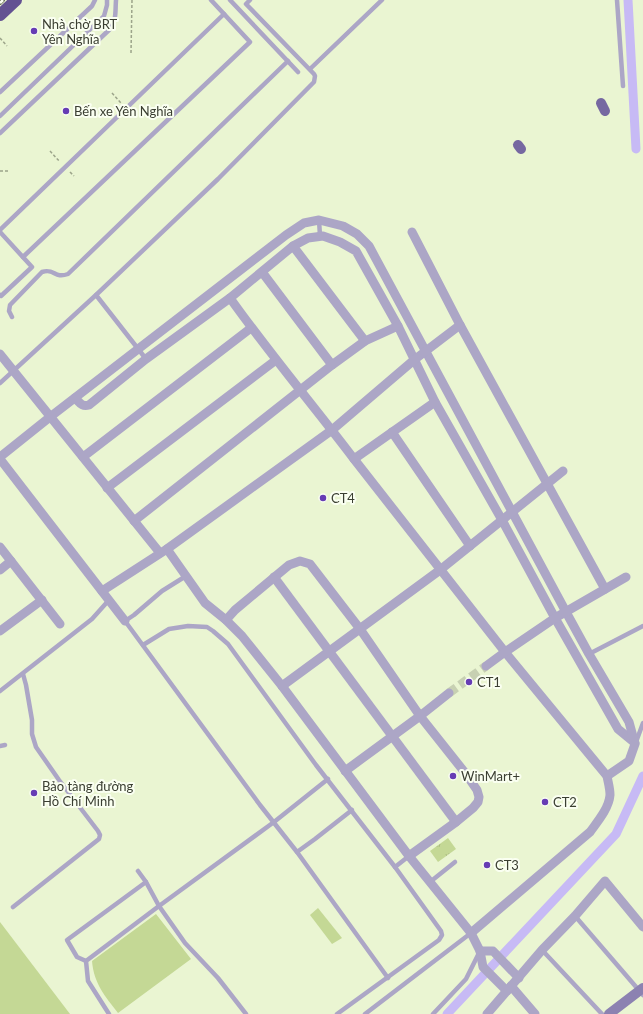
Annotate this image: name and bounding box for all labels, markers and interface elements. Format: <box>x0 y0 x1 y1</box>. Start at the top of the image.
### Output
place label: Nhà chờ BRT Yên Nghĩa <box>42 16 117 47</box>
marker: Nhà chờ BRT Yên Nghĩa <box>29 26 39 36</box>
place label: Bến xe Yên Nghĩa <box>74 103 173 119</box>
marker: Bến xe Yên Nghĩa <box>61 106 71 116</box>
place label: CT4 <box>331 490 355 506</box>
marker: CT4 <box>318 493 328 503</box>
place label: CT1 <box>477 674 501 690</box>
marker: CT1 <box>464 677 474 687</box>
place label: WinMart+ <box>461 768 520 784</box>
marker: WinMart+ <box>448 771 458 781</box>
place label: Bảo tàng đường Hồ Chí Minh <box>42 778 134 809</box>
marker: Bảo tàng đường Hồ Chí Minh <box>29 788 39 798</box>
place label: CT2 <box>553 794 577 810</box>
marker: CT2 <box>540 797 550 807</box>
place label: CT3 <box>495 857 519 873</box>
marker: CT3 <box>482 860 492 870</box>

